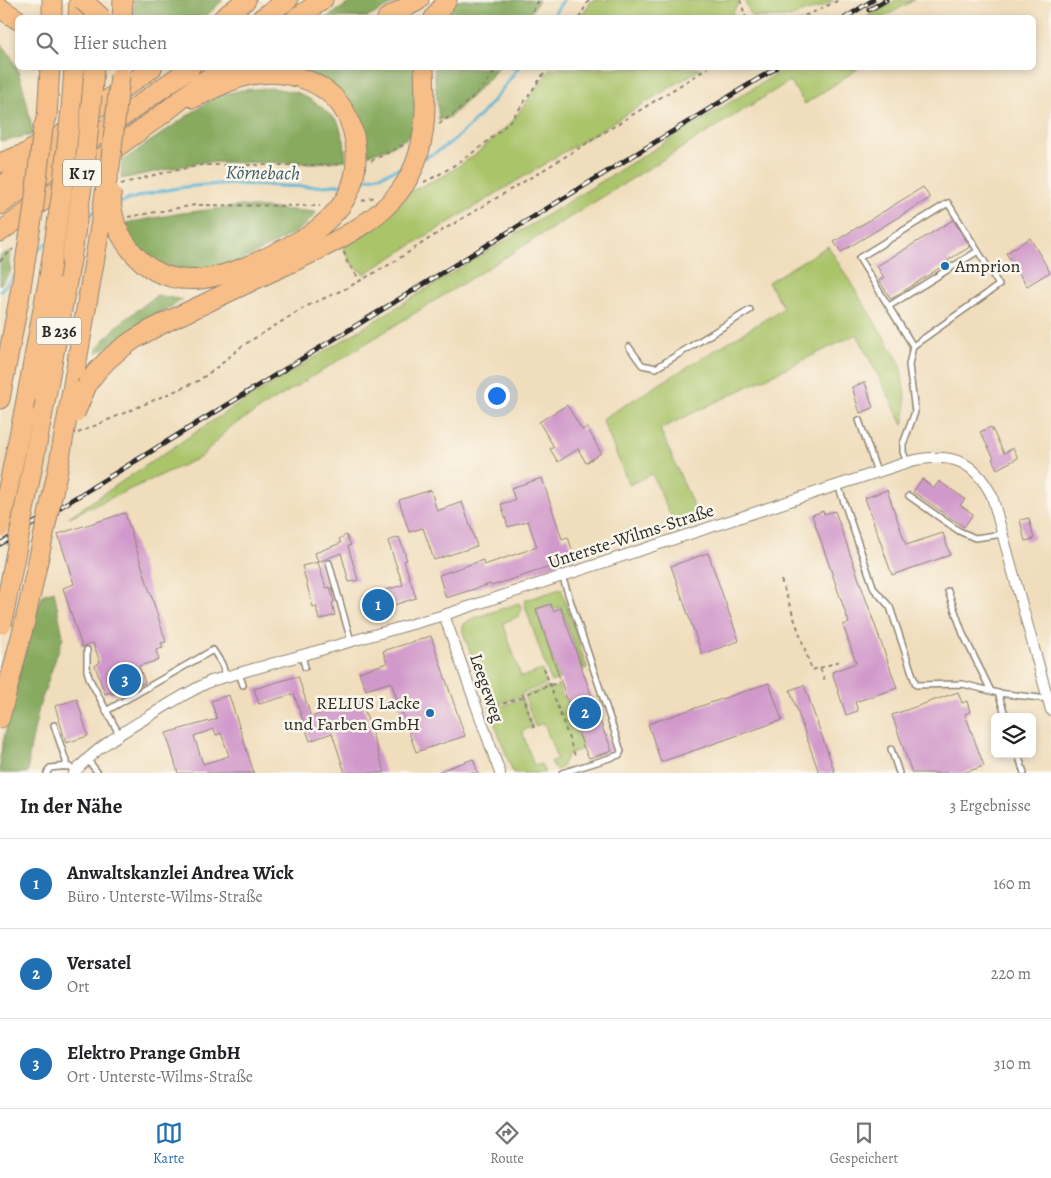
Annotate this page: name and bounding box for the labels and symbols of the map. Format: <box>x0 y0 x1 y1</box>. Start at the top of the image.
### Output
water label: Körnebach <box>225 159 301 187</box>
road number: K 17 <box>63 160 101 187</box>
place label: Amprion <box>954 254 1021 278</box>
marker: Amprion <box>939 260 951 272</box>
road number: B 236 <box>36 318 82 344</box>
your location <box>484 383 510 409</box>
street label: Unterste-Wilms-Straße <box>545 498 717 574</box>
pin: 1 <box>362 586 394 624</box>
street label: Leegeweg <box>464 650 510 726</box>
pin: 3 <box>109 661 141 699</box>
place label: RELIUS Lacke und Farben GmbH <box>284 691 420 736</box>
pin: 2 <box>569 694 601 732</box>
marker: RELIUS Lacke und Farben GmbH <box>424 707 436 719</box>

